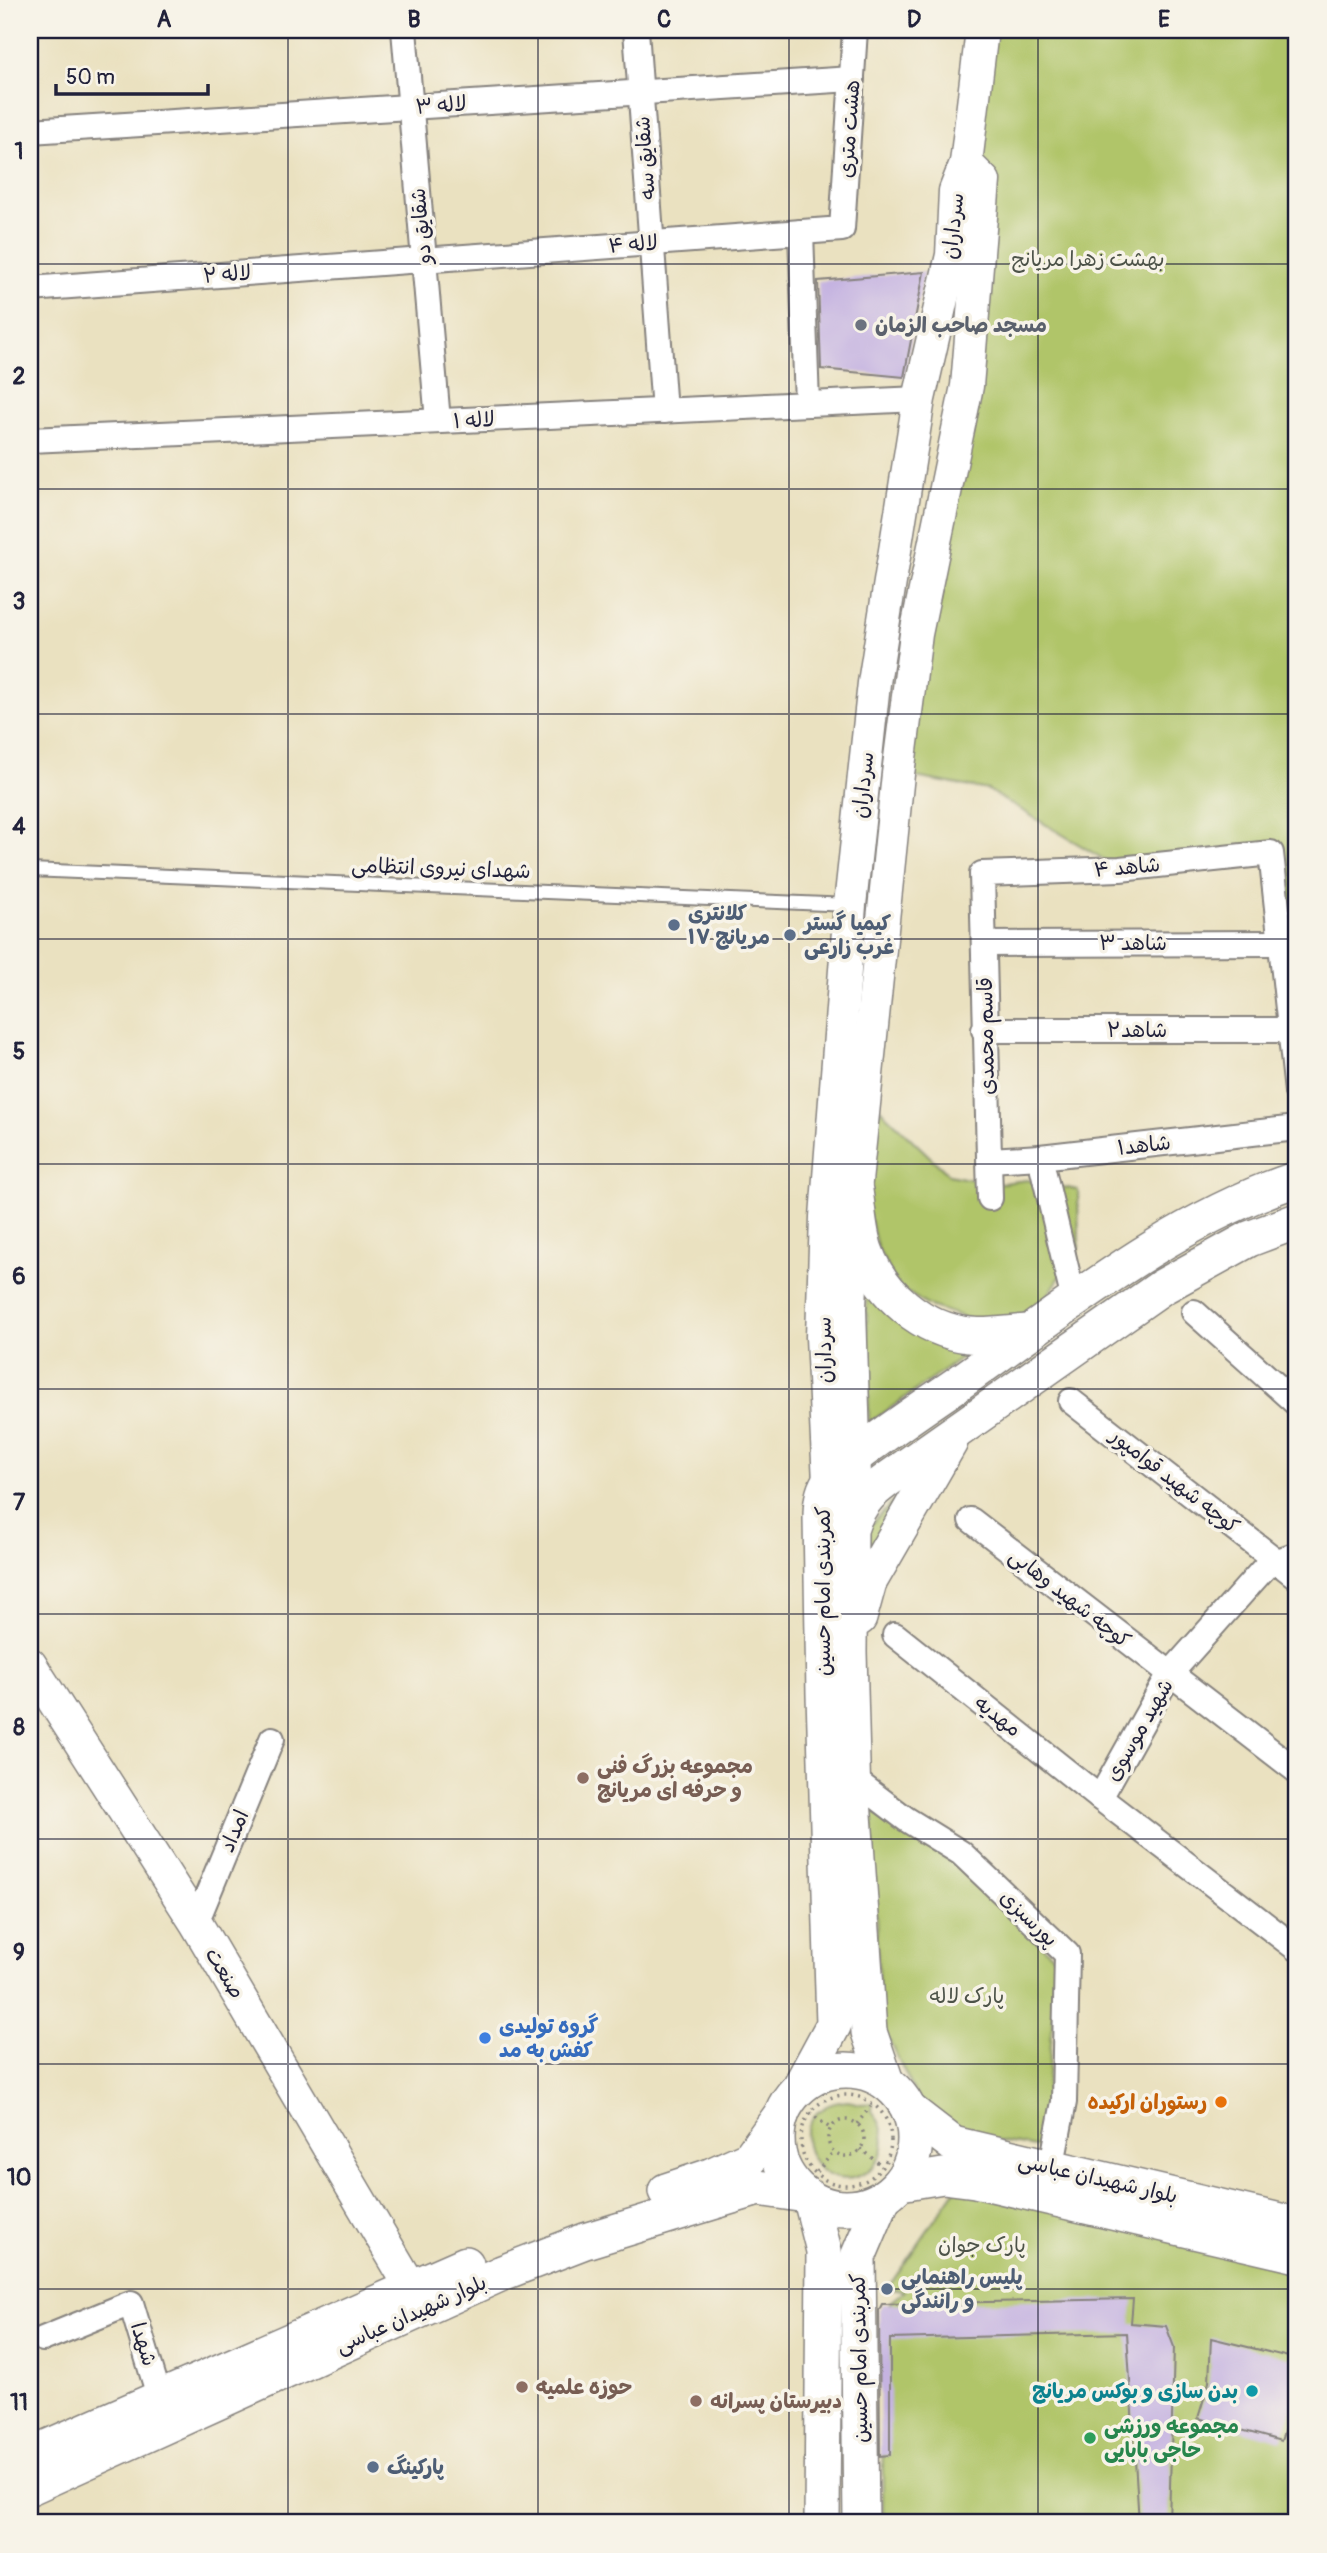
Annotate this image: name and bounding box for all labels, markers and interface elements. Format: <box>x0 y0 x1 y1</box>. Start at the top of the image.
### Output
text: A <box>157 5 172 34</box>
text: B <box>407 5 421 34</box>
text: C <box>657 5 671 34</box>
text: D <box>907 5 921 34</box>
text: E <box>1158 5 1170 34</box>
scale bar <box>56 52 208 96</box>
text: 50 m <box>66 64 115 91</box>
street label: هشت متری <box>833 79 866 179</box>
street label: لاله ۳ <box>415 90 468 121</box>
street label: شقایق سه <box>629 115 662 201</box>
text: 1 <box>15 137 24 166</box>
street label: شقایق دو <box>405 187 438 267</box>
street label: سرداران <box>937 191 970 261</box>
street label: لاله ۴ <box>607 229 659 260</box>
park label: بهشت زهرا مریانج <box>1011 246 1165 273</box>
street label: لاله ۲ <box>202 259 252 290</box>
place label: مسجد صاحب الزمان <box>875 312 1047 339</box>
marker: مسجد صاحب الزمان <box>853 317 869 333</box>
text: 2 <box>13 362 26 391</box>
street label: لاله ۱ <box>453 406 496 435</box>
text: 3 <box>13 587 25 616</box>
street label: سرداران <box>847 750 880 820</box>
text: 4 <box>12 812 26 841</box>
street label: شاهد ۴ <box>1093 851 1161 884</box>
street label: شهدای نیروی انتظامی <box>351 852 531 885</box>
place label: کلانتری ۱۷ مریانج <box>688 900 770 951</box>
place label: کیمیا گستر غرب زارعی <box>802 910 894 961</box>
marker: کلانتری ۱۷ مریانج <box>666 917 682 933</box>
marker: کیمیا گستر غرب زارعی <box>782 927 798 943</box>
street label: شاهد ۳ <box>1099 930 1167 957</box>
street label: قاسم محمدی <box>972 977 1003 1095</box>
street label: شاهد۲ <box>1107 1017 1167 1044</box>
text: 5 <box>13 1037 25 1066</box>
street label: شاهد۱ <box>1116 1129 1172 1162</box>
text: 6 <box>12 1262 26 1291</box>
street label: سرداران <box>810 1316 839 1384</box>
street label: کوچه شهید قوامپور <box>1103 1421 1245 1540</box>
text: 7 <box>13 1488 26 1517</box>
street label: کمربندی امام حسین <box>810 1506 839 1676</box>
street label: کوچه شهید وهابی <box>1004 1543 1136 1654</box>
street label: شهید موسوی <box>1099 1674 1180 1786</box>
street label: مهدیه <box>969 1690 1027 1743</box>
text: 8 <box>13 1713 25 1742</box>
place label: مجموعه بزرگ فنی و حرفه ای مریانج <box>597 1753 753 1804</box>
marker: مجموعه بزرگ فنی و حرفه ای مریانج <box>575 1770 591 1786</box>
street label: امداد <box>214 1806 255 1857</box>
street label: پورسبزی <box>994 1884 1064 1953</box>
text: 9 <box>13 1938 25 1967</box>
street label: صنعت <box>199 1943 250 2004</box>
park label: پارک لاله <box>930 1983 1004 2010</box>
place label: گروه تولیدی کفش به مد <box>499 2013 599 2064</box>
marker: گروه تولیدی کفش به مد <box>477 2030 493 2046</box>
place label: رستوران ارکیده <box>1087 2089 1207 2116</box>
marker: رستوران ارکیده <box>1213 2094 1229 2110</box>
street label: بلوار شهیدان عباسی <box>1016 2147 1180 2210</box>
text: 10 <box>7 2163 31 2192</box>
park label: پارک جوان <box>938 2232 1026 2259</box>
place label: پلیس راهنمایی و رانندگی <box>901 2264 1023 2315</box>
street label: بلوار شهیدان عباسی <box>331 2269 491 2360</box>
street label: کمربندی امام حسین <box>845 2273 876 2443</box>
marker: پلیس راهنمایی و رانندگی <box>879 2281 895 2297</box>
street label: شهدا <box>124 2319 163 2369</box>
place label: حوزه علمیه <box>536 2374 632 2401</box>
place label: بدن سازی و بوکس مریانج <box>1032 2378 1238 2405</box>
marker: حوزه علمیه <box>514 2379 530 2395</box>
marker: بدن سازی و بوکس مریانج <box>1244 2383 1260 2399</box>
text: 11 <box>10 2388 28 2417</box>
place label: دبیرستان پسرانه <box>710 2388 842 2415</box>
marker: دبیرستان پسرانه <box>688 2393 704 2409</box>
place label: مجموعه ورزشی حاجی بابایی <box>1104 2413 1239 2464</box>
marker: مجموعه ورزشی حاجی بابایی <box>1082 2430 1098 2446</box>
place label: پارکینگ <box>387 2454 444 2481</box>
marker: پارکینگ <box>365 2459 381 2475</box>

